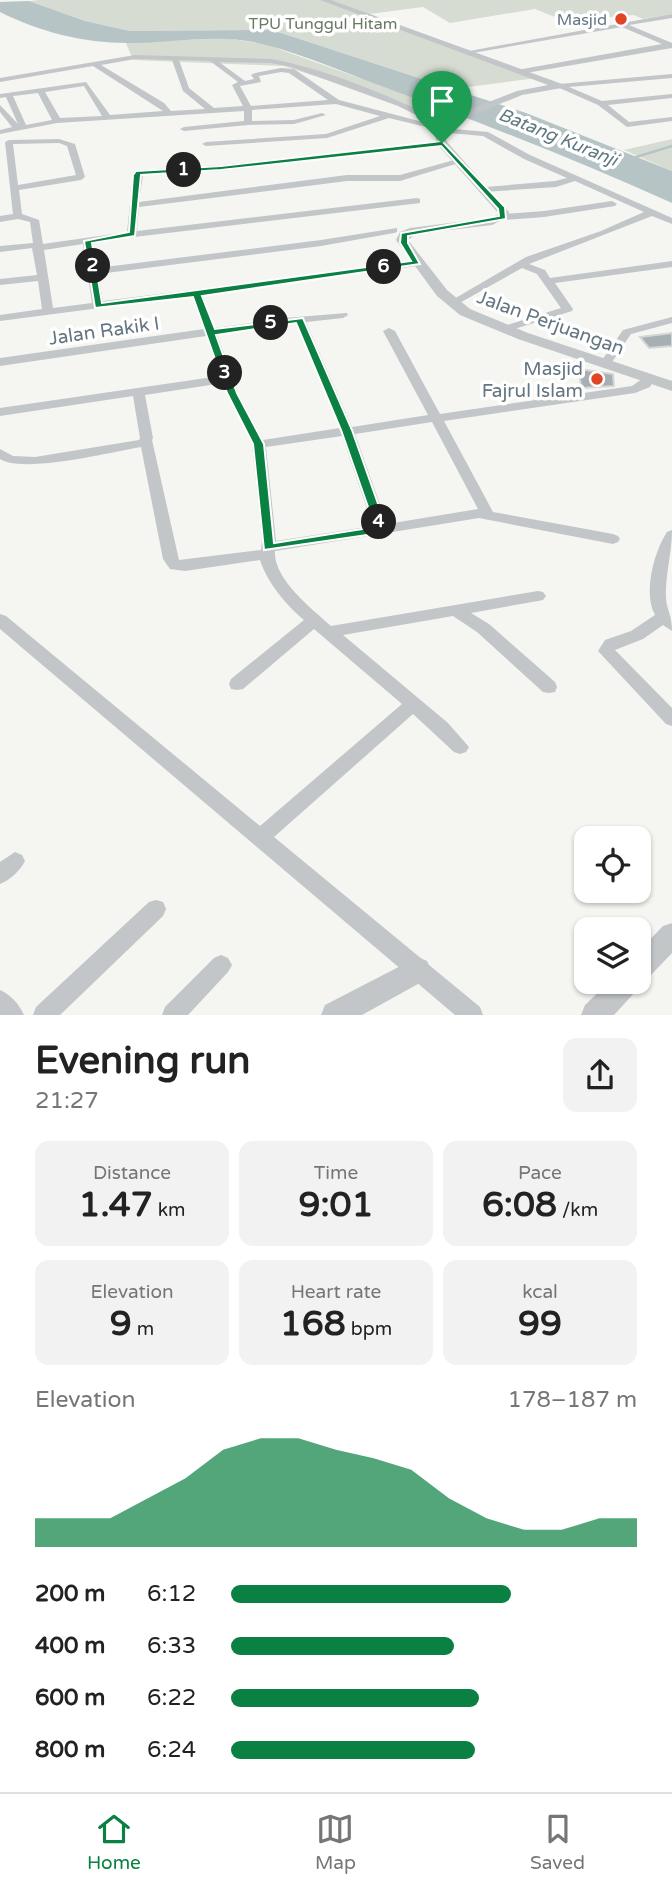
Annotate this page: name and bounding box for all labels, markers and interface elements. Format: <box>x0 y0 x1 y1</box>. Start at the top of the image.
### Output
place label: Masjid <box>557 10 607 30</box>
marker: Masjid <box>613 11 629 27</box>
park label: TPU Tunggul Hitam <box>249 14 397 34</box>
pin <box>412 71 472 143</box>
icon: arrive <box>423 82 461 120</box>
water label: Batang Kuranji <box>495 103 623 172</box>
pin: 1 <box>166 152 202 188</box>
text: 1 <box>178 158 189 180</box>
pin: 2 <box>76 248 110 284</box>
pin: 6 <box>366 250 402 284</box>
text: 2 <box>87 254 98 276</box>
text: 6 <box>378 255 389 277</box>
street label: Jalan Perjuangan <box>474 286 627 360</box>
pin: 5 <box>254 306 288 340</box>
text: 5 <box>265 311 276 333</box>
street label: Jalan Rakik I <box>47 312 161 350</box>
pin: 3 <box>208 356 243 390</box>
place label: Masjid Fajrul Islam <box>482 358 583 402</box>
text: 3 <box>219 361 230 383</box>
marker: Masjid Fajrul Islam <box>589 371 605 387</box>
pin: 4 <box>362 504 396 540</box>
text: 4 <box>373 510 384 532</box>
map controls <box>574 826 651 994</box>
button: locate <box>574 826 651 903</box>
button: layers <box>574 917 651 994</box>
text: Evening run <box>35 1038 250 1084</box>
button: share <box>563 1038 637 1112</box>
text: 21:27 <box>35 1087 99 1115</box>
text: Distance <box>93 1162 171 1184</box>
text: Time <box>314 1162 358 1184</box>
text: Pace <box>518 1162 562 1184</box>
text: 1.47 <box>78 1184 153 1226</box>
text: 9:01 <box>298 1184 374 1226</box>
text: 6:08 <box>482 1184 557 1226</box>
text: km <box>153 1199 186 1221</box>
text: /km <box>557 1199 598 1221</box>
text: Elevation <box>90 1281 174 1303</box>
text: Heart rate <box>291 1281 381 1303</box>
text: kcal <box>522 1281 558 1303</box>
text: 9 <box>110 1303 132 1345</box>
text: 168 <box>280 1303 346 1345</box>
text: 99 <box>518 1303 562 1345</box>
text: m <box>132 1318 154 1340</box>
text: bpm <box>346 1318 392 1340</box>
text: Elevation <box>35 1386 136 1414</box>
text: 178–187 m <box>508 1386 637 1414</box>
text: 200 m <box>35 1580 105 1608</box>
text: 6:12 <box>147 1580 196 1608</box>
text: 400 m <box>35 1632 105 1660</box>
text: 6:33 <box>147 1632 196 1660</box>
text: 600 m <box>35 1684 105 1712</box>
text: 6:22 <box>147 1684 196 1712</box>
text: 800 m <box>35 1736 105 1764</box>
text: 6:24 <box>147 1736 196 1764</box>
tab: Home <box>87 1810 141 1874</box>
tab: Map <box>315 1810 356 1874</box>
tab: Saved <box>530 1810 585 1874</box>

